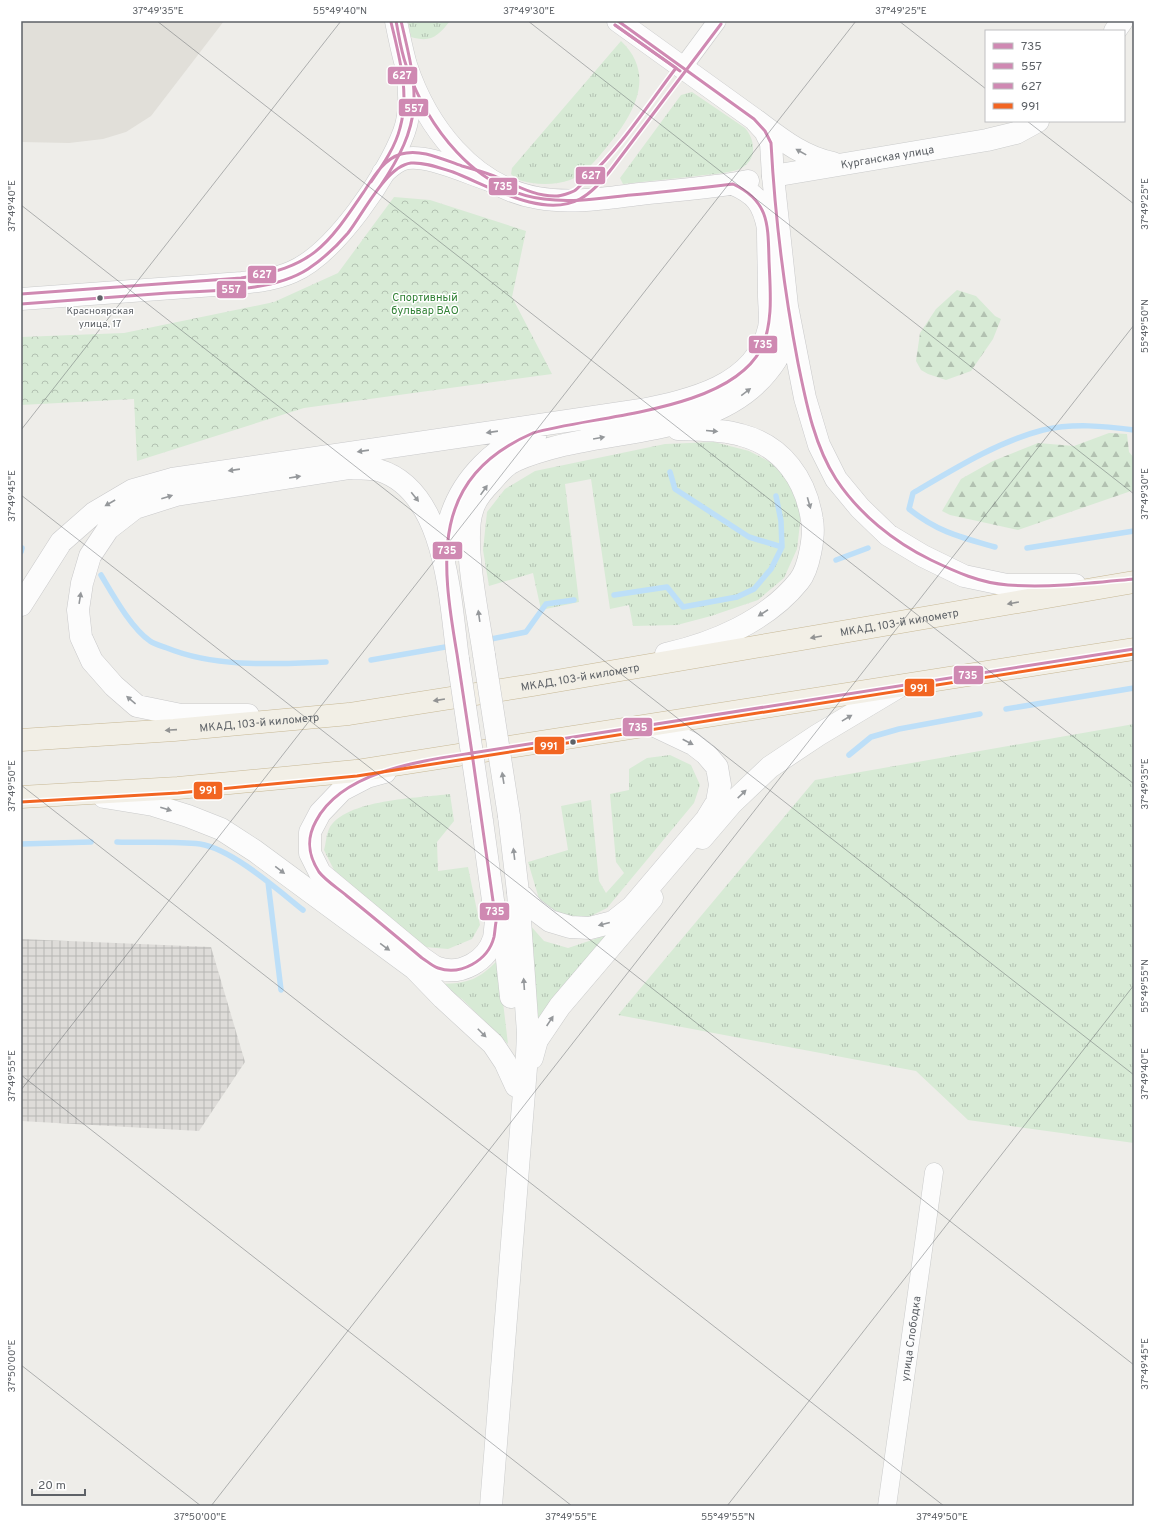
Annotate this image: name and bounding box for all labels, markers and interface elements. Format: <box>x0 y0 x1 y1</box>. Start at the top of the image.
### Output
text: 37°49'35"E <box>132 5 184 18</box>
text: 55°49'40"N <box>313 5 367 18</box>
text: 37°49'30"E <box>503 5 555 18</box>
text: 37°49'25"E <box>875 5 927 18</box>
legend <box>985 30 1125 122</box>
text: 735 <box>1021 39 1042 55</box>
text: 557 <box>1021 59 1042 75</box>
line badge: 627 <box>387 66 418 85</box>
text: 627 <box>392 69 412 83</box>
text: 627 <box>1021 79 1042 95</box>
line badge: 557 <box>398 98 429 117</box>
text: 991 <box>1021 99 1040 115</box>
text: 557 <box>404 102 424 116</box>
street label: Курганская улица <box>840 143 935 172</box>
one-way arrow <box>795 149 807 155</box>
line badge: 627 <box>575 166 606 185</box>
text: 627 <box>581 169 601 183</box>
line badge: 735 <box>488 177 518 196</box>
text: 37°49'25"E <box>1139 178 1152 230</box>
text: 37°49'40"E <box>6 180 19 232</box>
text: 735 <box>493 180 513 194</box>
line badge: 627 <box>247 265 277 284</box>
text: 627 <box>252 268 272 282</box>
line badge: 557 <box>216 280 247 299</box>
text: 557 <box>221 283 241 297</box>
park label: Спортивный бульвар ВАО <box>391 291 459 318</box>
marker: Красноярская улица, 17 <box>95 293 105 303</box>
text: 55°49'50"N <box>1139 299 1152 353</box>
place label: Красноярская улица, 17 <box>66 305 134 331</box>
line badge: 735 <box>748 335 778 354</box>
text: 735 <box>753 338 773 352</box>
one-way arrow <box>741 388 751 396</box>
one-way arrow <box>706 427 718 434</box>
one-way arrow <box>486 429 498 435</box>
one-way arrow <box>592 435 605 441</box>
one-way arrow <box>357 448 369 454</box>
one-way arrow <box>228 467 241 473</box>
text: 37°49'30"E <box>1139 468 1152 520</box>
text: 37°49'45"E <box>6 470 19 522</box>
one-way arrow <box>289 473 301 479</box>
one-way arrow <box>480 485 488 496</box>
one-way arrow <box>411 491 420 502</box>
one-way arrow <box>161 494 173 500</box>
one-way arrow <box>806 496 812 509</box>
one-way arrow <box>104 500 116 507</box>
line badge: 735 <box>432 541 463 560</box>
text: 735 <box>437 544 457 558</box>
one-way arrow <box>77 592 83 604</box>
one-way arrow <box>1007 600 1019 606</box>
street label: МКАД, 103-й километр <box>839 606 960 640</box>
one-way arrow <box>757 609 768 617</box>
one-way arrow <box>476 610 482 622</box>
one-way arrow <box>810 634 822 640</box>
street label: МКАД, 103-й километр <box>520 661 641 695</box>
line badge: 735 <box>953 665 984 685</box>
text: 735 <box>958 669 978 683</box>
line badge: 991 <box>904 678 935 697</box>
text: 991 <box>910 682 928 696</box>
one-way arrow <box>126 696 136 705</box>
one-way arrow <box>433 697 445 703</box>
street label: МКАД, 103-й километр <box>199 711 320 736</box>
one-way arrow <box>841 714 853 721</box>
line badge: 735 <box>622 717 653 737</box>
text: 735 <box>628 721 648 735</box>
one-way arrow <box>165 726 177 733</box>
line badge: 991 <box>534 736 565 755</box>
unlabelled marker <box>568 737 578 747</box>
one-way arrow <box>682 739 694 745</box>
text: 991 <box>540 740 558 754</box>
text: 37°49'35"E <box>1139 758 1152 810</box>
text: 37°49'50"E <box>6 760 19 812</box>
one-way arrow <box>500 772 506 784</box>
line badge: 991 <box>193 781 223 800</box>
text: 991 <box>199 784 217 798</box>
one-way arrow <box>737 789 747 799</box>
one-way arrow <box>161 806 173 812</box>
one-way arrow <box>511 848 517 860</box>
one-way arrow <box>275 866 285 874</box>
line badge: 735 <box>479 902 510 921</box>
text: 735 <box>485 905 505 919</box>
one-way arrow <box>598 921 610 927</box>
one-way arrow <box>379 943 390 951</box>
text: 55°49'55"N <box>1139 959 1152 1013</box>
one-way arrow <box>521 978 528 990</box>
one-way arrow <box>546 1016 554 1026</box>
one-way arrow <box>477 1028 487 1038</box>
text: 37°49'40"E <box>1139 1048 1152 1100</box>
text: 37°49'55"E <box>6 1050 19 1102</box>
street label: улица Слободка <box>899 1295 925 1383</box>
text: 37°49'45"E <box>1139 1338 1152 1390</box>
text: 37°50'00"E <box>6 1340 19 1392</box>
scale bar <box>32 1471 85 1497</box>
text: 20 m <box>38 1478 66 1494</box>
text: 37°50'00"E <box>174 1511 226 1524</box>
text: 37°49'55"E <box>545 1511 597 1524</box>
text: 55°49'55"N <box>701 1511 755 1524</box>
text: 37°49'50"E <box>916 1511 968 1524</box>

